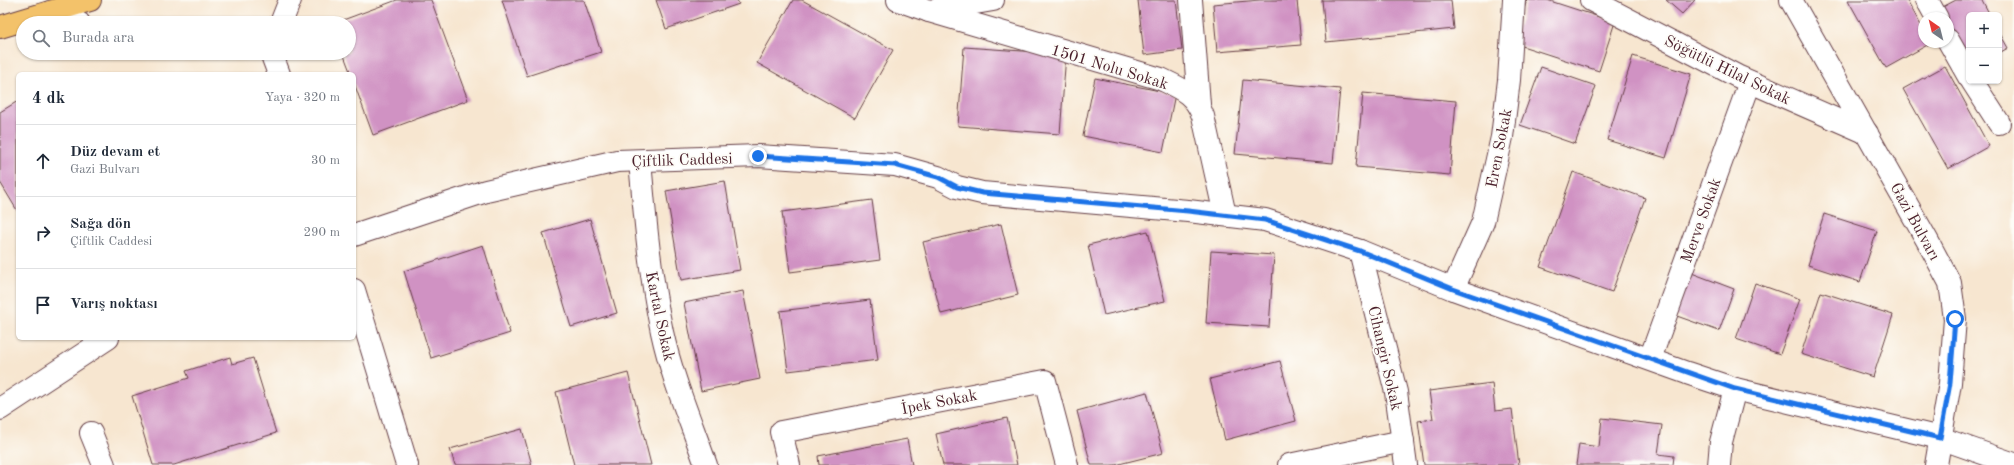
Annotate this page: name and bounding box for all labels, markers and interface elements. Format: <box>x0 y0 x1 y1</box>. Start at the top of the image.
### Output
north arrow <box>1918 12 1954 48</box>
map controls <box>1966 12 2002 84</box>
button: + <box>1966 12 2002 48</box>
search box <box>16 16 356 60</box>
icon: search <box>30 27 52 49</box>
text: Burada ara <box>62 31 134 46</box>
street label: Söğütlü Hilal Sokak <box>1661 33 1793 108</box>
street label: 1501 Nolu Sokak <box>1049 42 1170 93</box>
button: − <box>1966 48 2002 84</box>
text: 4 dk <box>32 90 65 107</box>
text: Yaya · 320 m <box>265 91 340 104</box>
street label: Eren Sokak <box>1484 107 1515 189</box>
text: Düz devam et <box>70 145 160 160</box>
route end <box>749 147 767 165</box>
icon: ahead <box>32 150 54 172</box>
street label: Çiftlik Caddesi <box>631 151 733 171</box>
text: 30 m <box>311 154 340 167</box>
text: Gazi Bulvarı <box>70 163 140 176</box>
street label: Merve Sokak <box>1679 176 1725 265</box>
street label: Gazi Bulvarı <box>1886 181 1942 263</box>
text: Sağa dön <box>70 217 131 232</box>
icon: right <box>32 222 54 244</box>
text: 290 m <box>303 226 340 239</box>
text: Çiftlik Caddesi <box>70 235 152 248</box>
street label: Kartal Sokak <box>642 270 676 363</box>
icon: arrive <box>32 294 54 316</box>
text: Varış noktası <box>70 297 158 312</box>
street label: Cihangir Sokak <box>1364 305 1404 412</box>
route start <box>1946 310 1964 328</box>
street label: İpek Sokak <box>899 384 979 418</box>

